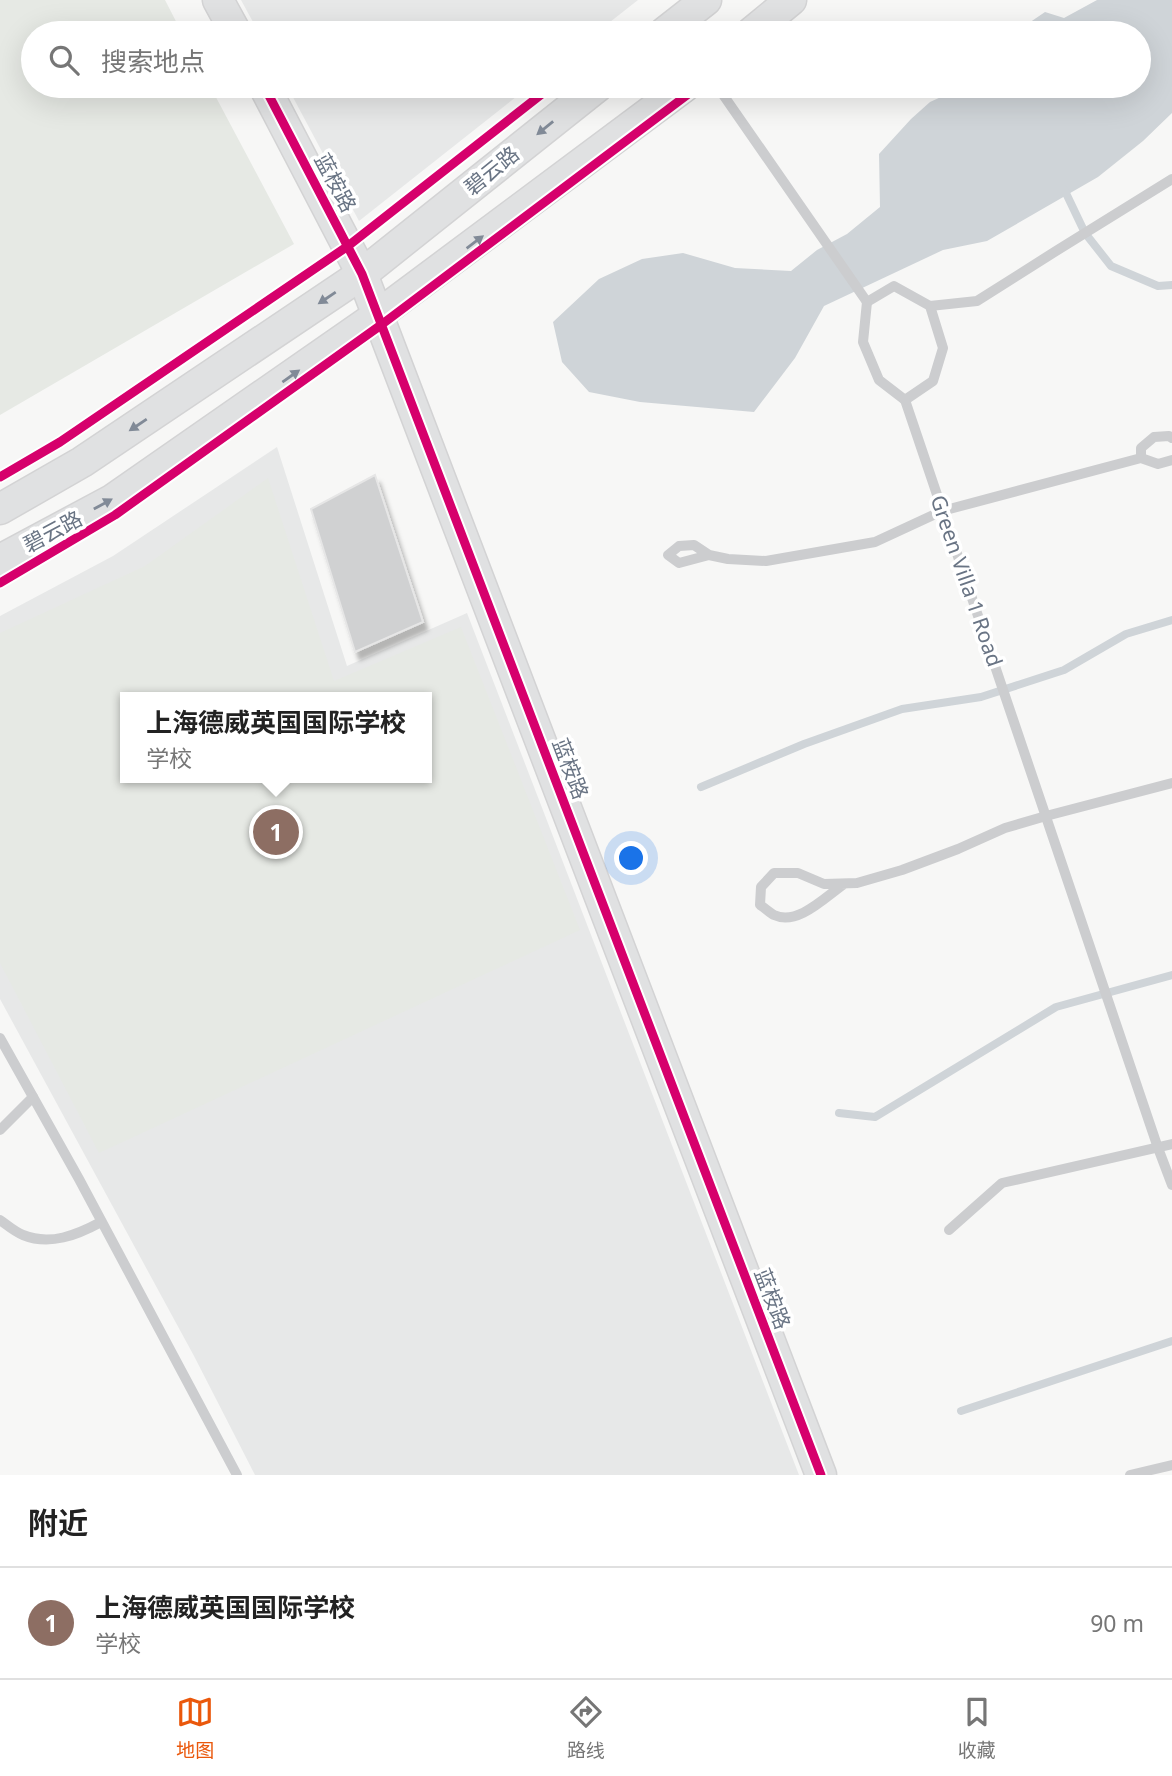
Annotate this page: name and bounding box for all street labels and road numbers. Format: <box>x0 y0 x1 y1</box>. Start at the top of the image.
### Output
street label: 碧云路 <box>458 140 525 201</box>
street label: 蓝桉路 <box>309 148 363 217</box>
street label: Green Villa 1 Road <box>924 491 1009 670</box>
street label: 碧云路 <box>18 504 87 558</box>
street label: 蓝桉路 <box>547 734 595 803</box>
street label: 蓝桉路 <box>749 1264 797 1333</box>

